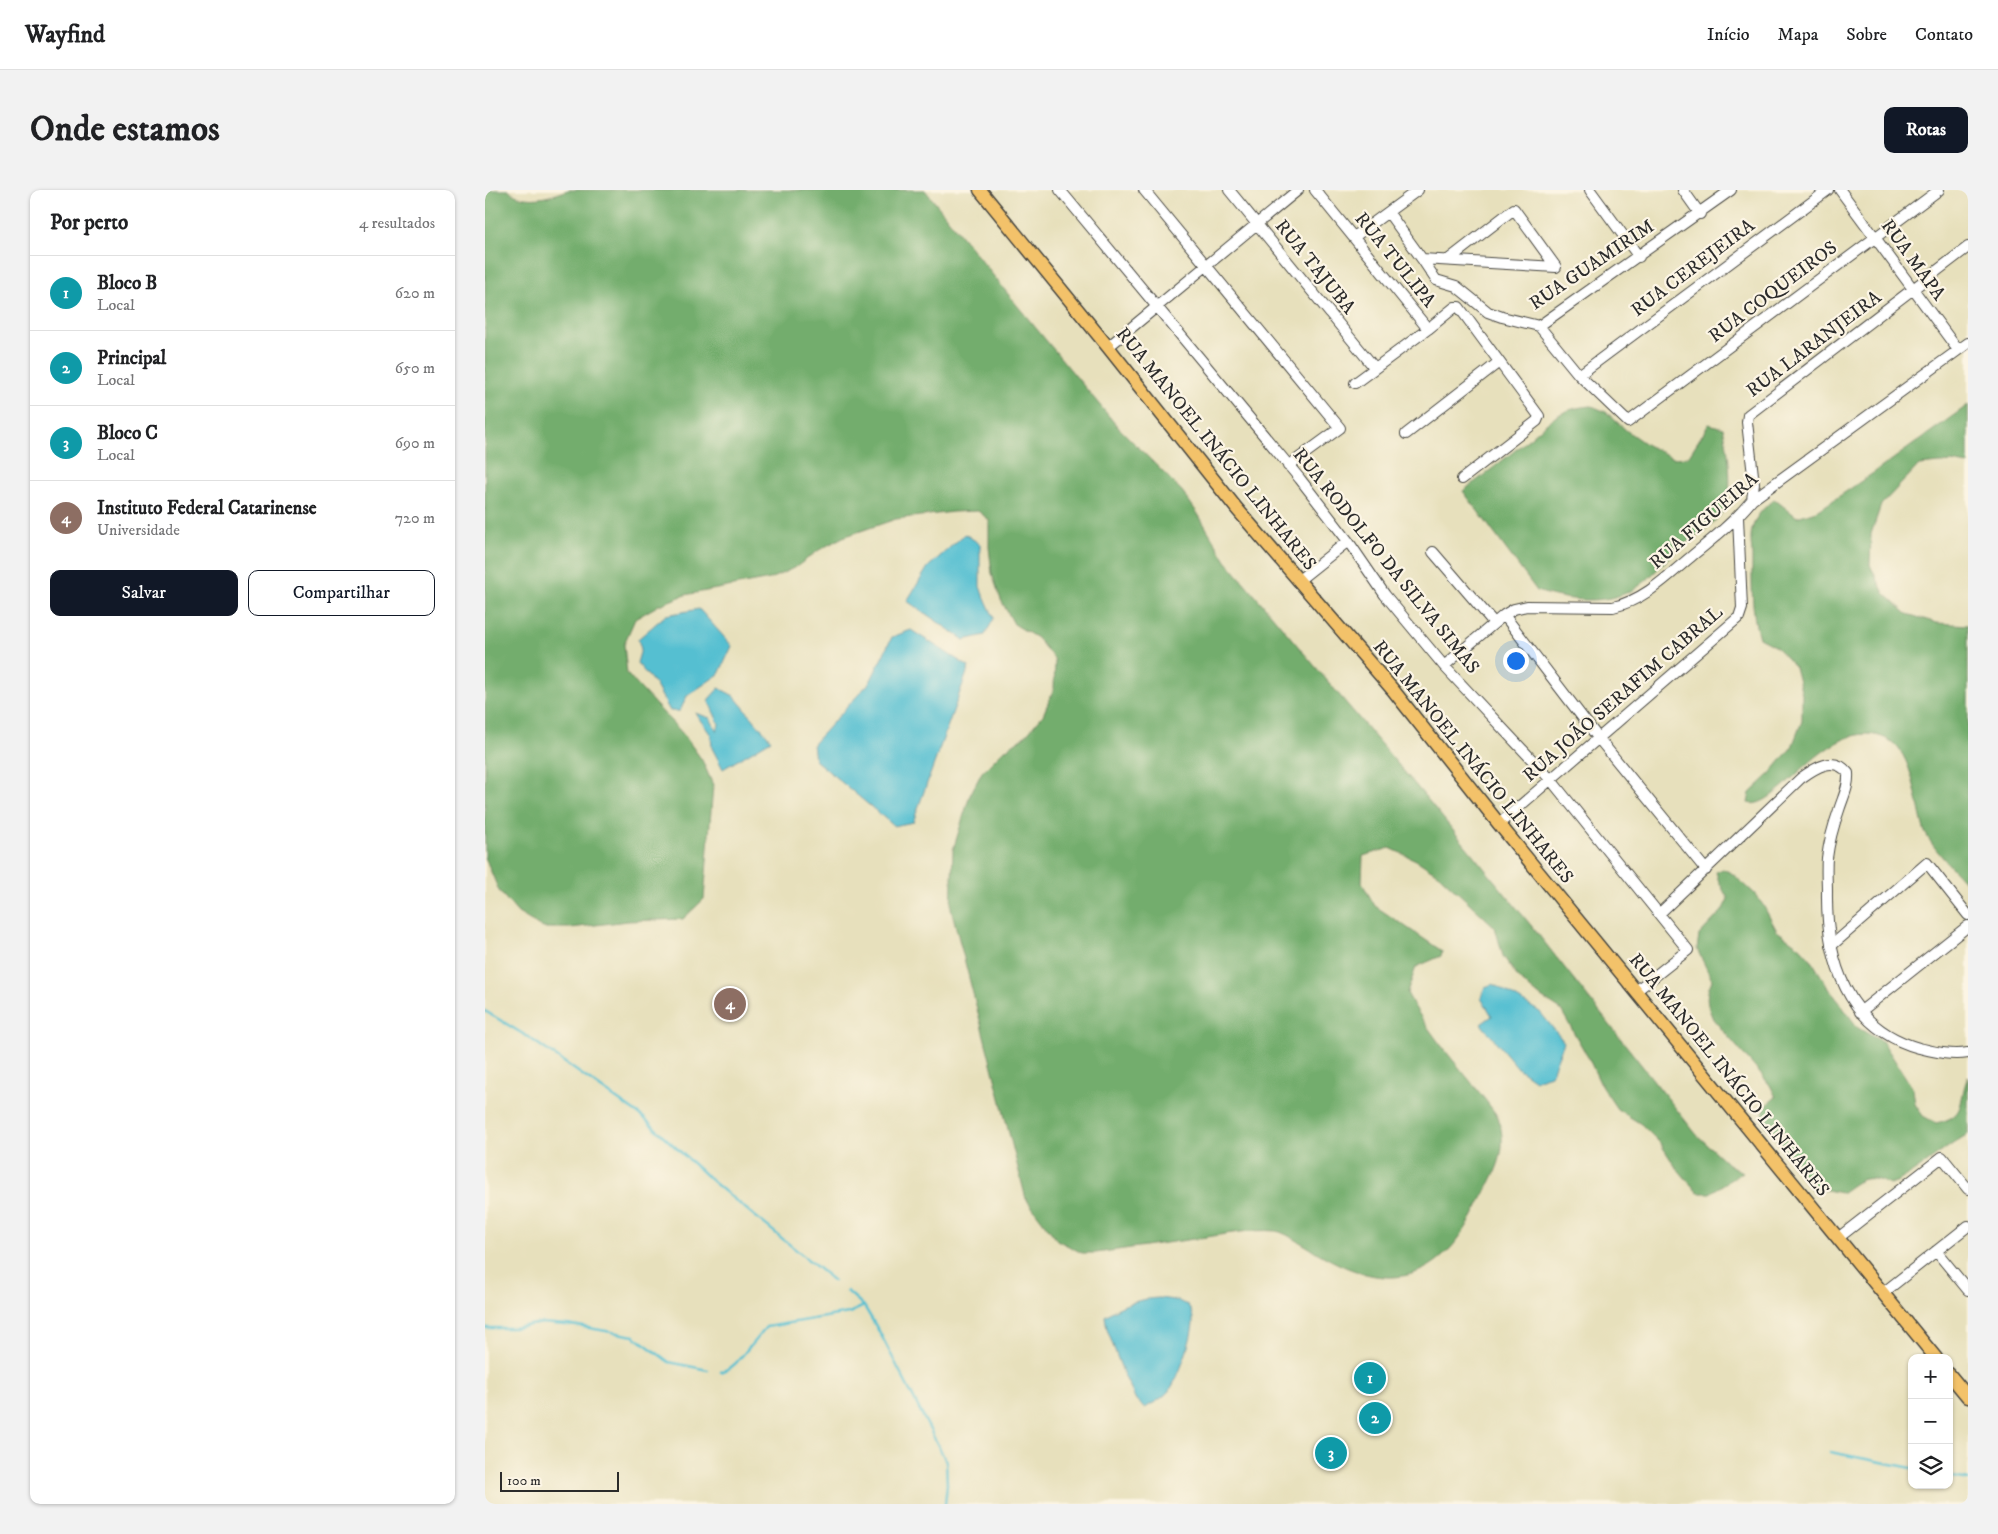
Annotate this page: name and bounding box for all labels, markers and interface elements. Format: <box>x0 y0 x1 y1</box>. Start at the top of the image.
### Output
text: Wayfind <box>25 20 105 50</box>
text: Início <box>1707 24 1750 46</box>
text: Mapa <box>1778 24 1818 46</box>
text: Sobre <box>1846 24 1887 46</box>
text: Contato <box>1915 24 1973 46</box>
button: Rotas <box>1884 107 1968 153</box>
text: Onde estamos <box>30 108 220 152</box>
street label: RUA TULIPA <box>1350 208 1441 313</box>
text: Por perto <box>50 210 128 236</box>
text: 4 resultados <box>359 213 435 233</box>
street label: RUA CEREJEIRA <box>1627 214 1760 322</box>
street label: RUA TAJUBA <box>1270 215 1361 320</box>
street label: RUA GUAMIRIM <box>1525 215 1659 315</box>
street label: RUA MAPA <box>1876 215 1951 306</box>
street label: RUA COQUEIROS <box>1704 236 1842 348</box>
text: Bloco B <box>97 272 157 295</box>
text: 1 <box>63 283 69 303</box>
text: 620 m <box>395 283 435 303</box>
street label: RUA LARANJEIRA <box>1742 285 1887 402</box>
text: Local <box>97 295 135 315</box>
street label: RUA MANOEL INÁCIO LINHARES <box>1111 322 1323 575</box>
text: Principal <box>97 347 166 370</box>
text: 2 <box>62 358 70 378</box>
text: 650 m <box>395 358 435 378</box>
text: Local <box>97 370 135 390</box>
text: Bloco C <box>97 422 158 445</box>
text: 3 <box>63 433 69 453</box>
text: 690 m <box>395 433 435 453</box>
street label: RUA RODOLFO DA SILVA SIMAS <box>1288 443 1484 679</box>
text: Local <box>97 445 135 465</box>
street label: RUA FIGUEIRA <box>1645 467 1764 574</box>
text: Instituto Federal Catarinense <box>97 497 317 520</box>
text: 4 <box>61 508 71 528</box>
text: 720 m <box>395 508 435 528</box>
text: Universidade <box>97 520 180 540</box>
button: Salvar <box>50 570 238 616</box>
button: Compartilhar <box>248 570 435 616</box>
street label: RUA JOÃO SERAFIM CABRAL <box>1517 599 1728 787</box>
street label: RUA MANOEL INÁCIO LINHARES <box>1368 635 1580 888</box>
your location <box>1503 648 1529 674</box>
street label: RUA MANOEL INÁCIO LINHARES <box>1624 948 1836 1201</box>
pin: 4 <box>714 985 746 1023</box>
map controls <box>1908 1354 1953 1489</box>
button: + <box>1908 1354 1953 1399</box>
pin: 1 <box>1354 1359 1386 1397</box>
pin: 2 <box>1359 1399 1391 1437</box>
button: − <box>1908 1399 1953 1444</box>
pin: 3 <box>1315 1434 1347 1472</box>
button: layers <box>1908 1444 1953 1489</box>
scale bar <box>500 1469 619 1492</box>
text: 100 m <box>507 1472 541 1490</box>

